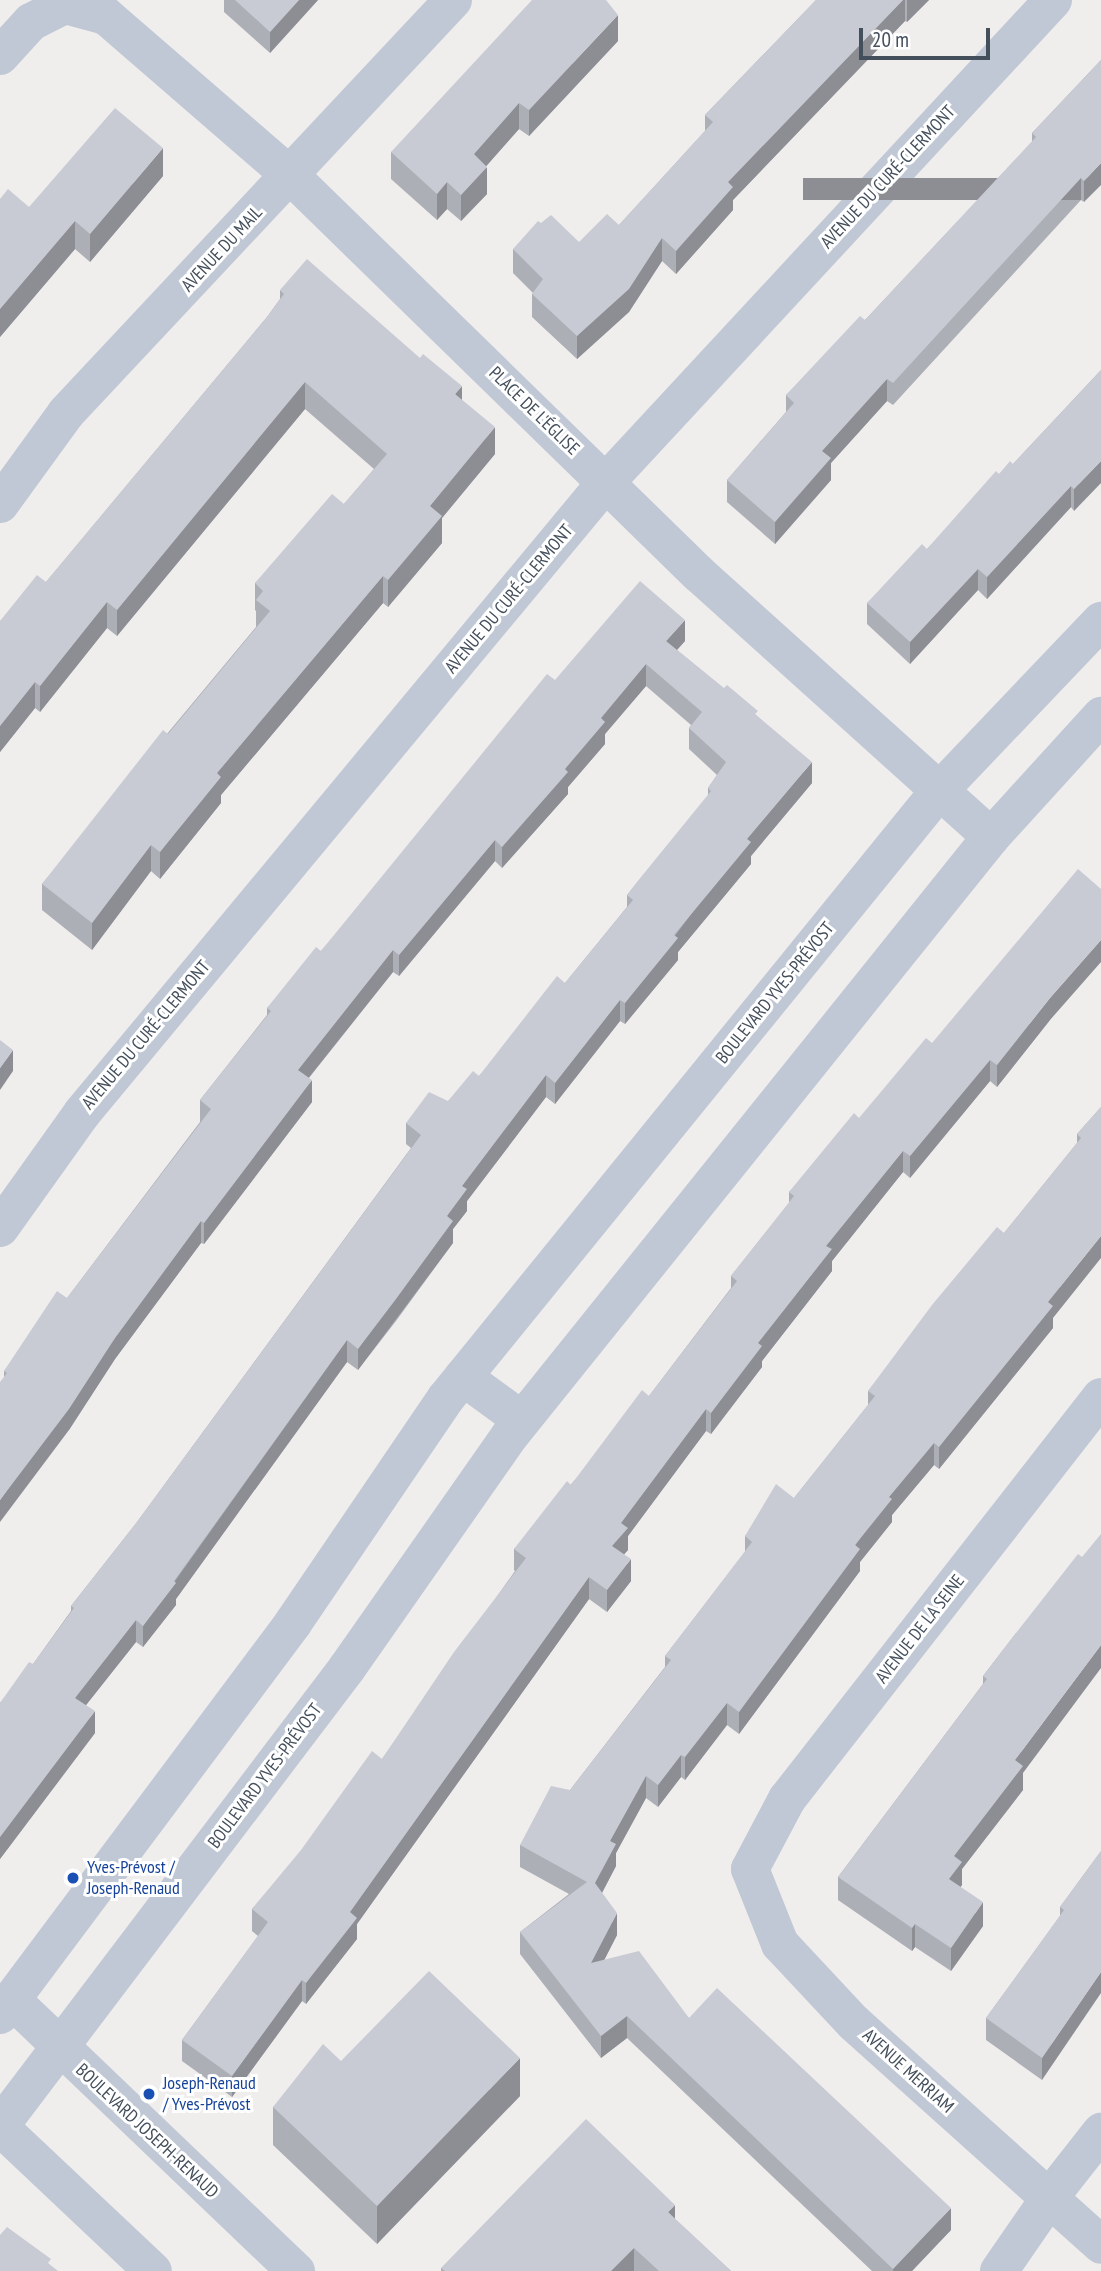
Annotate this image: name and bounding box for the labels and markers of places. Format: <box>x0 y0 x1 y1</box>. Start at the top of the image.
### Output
place label: Yves-Prévost / Joseph-Renaud <box>87 1857 180 1899</box>
marker: Yves-Prévost / Joseph-Renaud <box>65 1870 81 1886</box>
place label: Joseph-Renaud / Yves-Prévost <box>163 2073 256 2116</box>
marker: Joseph-Renaud / Yves-Prévost <box>141 2086 157 2102</box>

